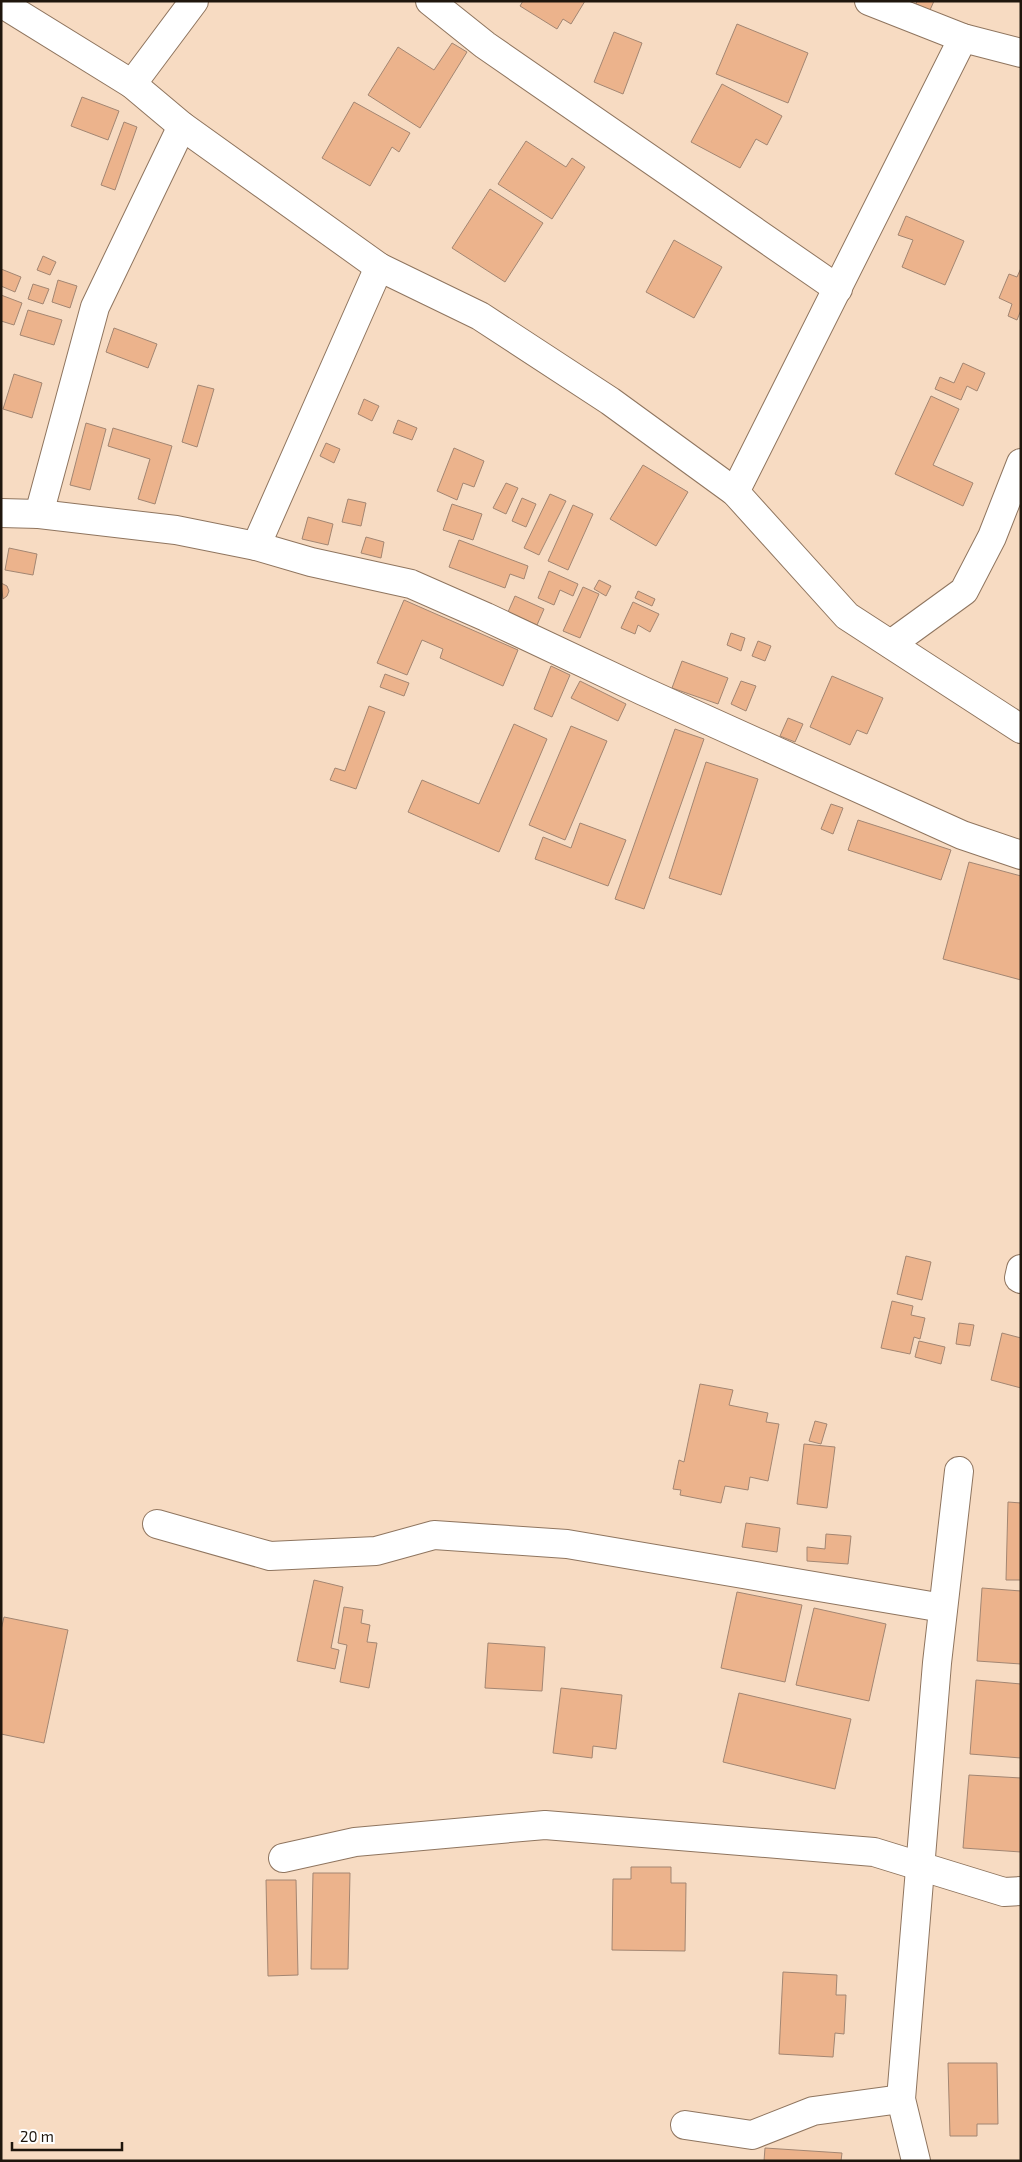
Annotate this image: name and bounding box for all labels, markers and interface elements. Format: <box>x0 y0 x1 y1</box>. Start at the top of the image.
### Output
scale bar <box>12 2120 122 2152</box>
text: 20 m <box>20 2127 54 2145</box>

